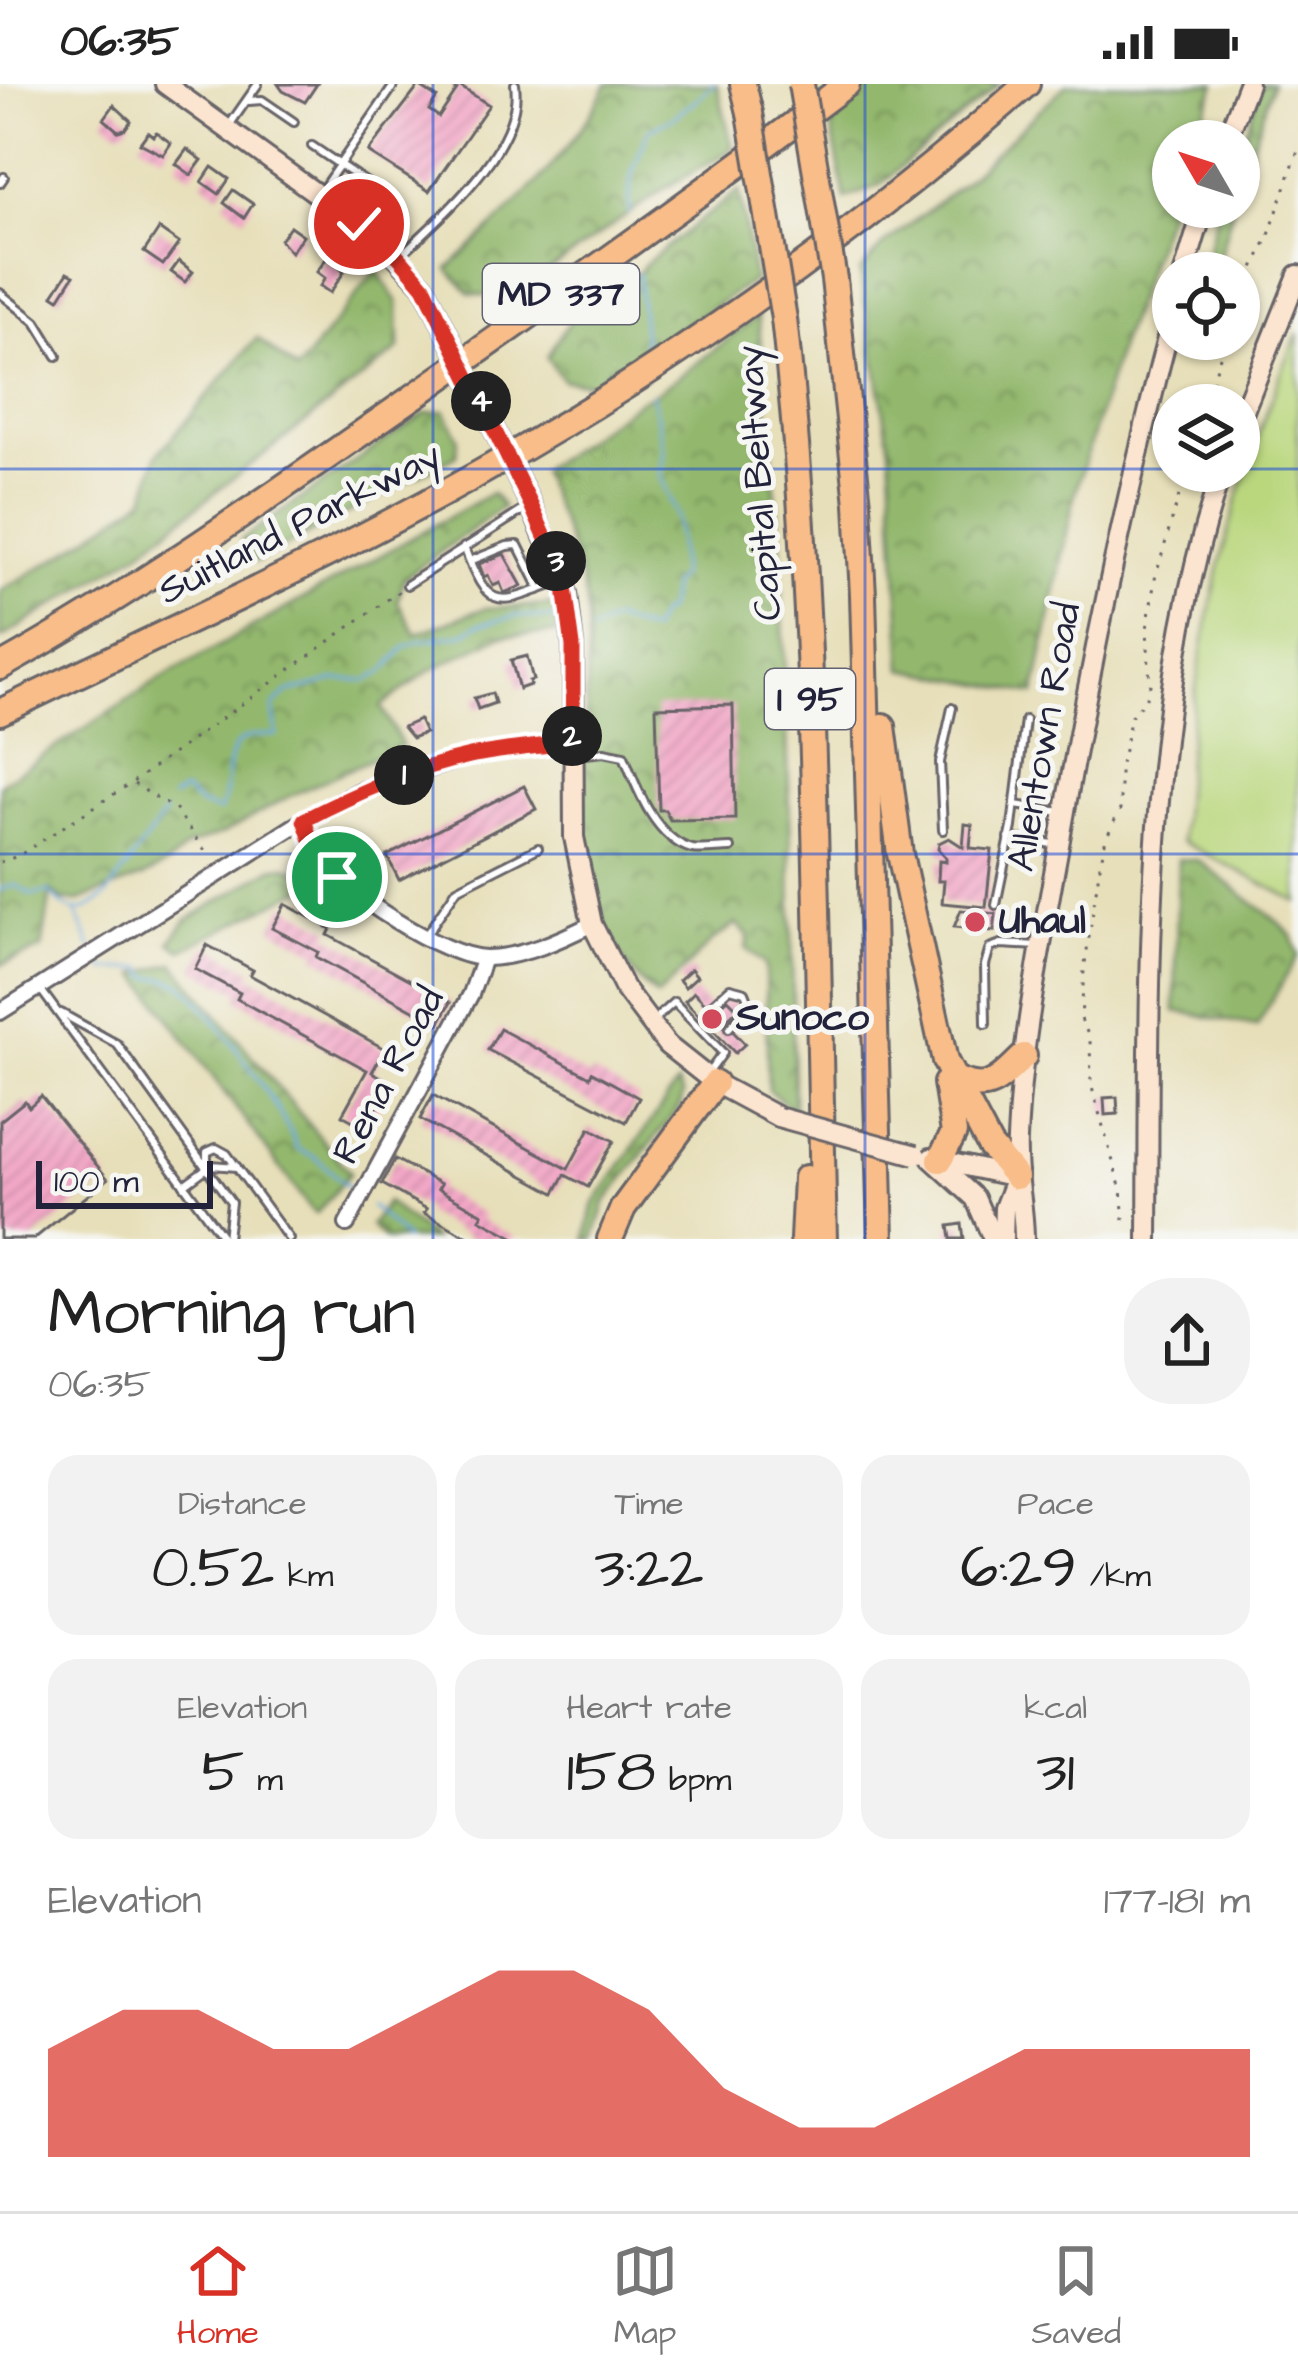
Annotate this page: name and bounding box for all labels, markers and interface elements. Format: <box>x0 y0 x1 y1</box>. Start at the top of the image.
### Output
text: 06:35 <box>60 11 179 73</box>
north arrow <box>1152 120 1260 228</box>
map controls <box>1152 120 1260 492</box>
pin <box>308 173 410 275</box>
icon: check <box>326 191 392 257</box>
button: locate <box>1152 252 1260 360</box>
road number: MD 337 <box>483 264 639 324</box>
street label: Capital Beltway <box>723 343 798 623</box>
pin: 4 <box>451 371 511 431</box>
text: 4 <box>470 378 492 424</box>
button: layers <box>1152 384 1260 492</box>
street label: Suitland Parkway <box>149 429 451 619</box>
pin: 3 <box>526 531 586 591</box>
text: 3 <box>548 538 564 584</box>
street label: Allentown Road <box>995 598 1095 876</box>
road number: I 95 <box>765 669 855 729</box>
pin: 2 <box>542 706 602 766</box>
text: 2 <box>563 713 581 759</box>
pin: 1 <box>374 745 434 805</box>
text: 1 <box>402 752 406 798</box>
pin <box>286 826 388 928</box>
icon: arrive <box>304 844 370 910</box>
place label: Uhaul <box>999 895 1086 949</box>
marker: Uhaul <box>962 909 988 935</box>
street label: Rena Road <box>320 978 458 1174</box>
place label: Sunoco <box>735 992 869 1046</box>
marker: Sunoco <box>699 1006 725 1032</box>
scale bar <box>36 1155 213 1208</box>
text: 100 m <box>54 1159 139 1205</box>
text: Morning run <box>48 1268 416 1360</box>
button: share <box>1124 1278 1250 1404</box>
text: 06:35 <box>48 1359 151 1413</box>
text: Distance <box>178 1481 306 1527</box>
text: Time <box>614 1481 684 1527</box>
text: Pace <box>1017 1481 1094 1527</box>
text: 0.52 <box>151 1527 274 1610</box>
text: 3:22 <box>594 1527 704 1610</box>
text: 6:29 <box>960 1527 1077 1610</box>
text: km <box>274 1553 333 1599</box>
text: /km <box>1077 1553 1151 1599</box>
text: Elevation <box>177 1685 307 1731</box>
text: Heart rate <box>566 1685 732 1731</box>
text: kcal <box>1024 1685 1087 1731</box>
text: 5 <box>202 1731 244 1814</box>
text: 158 <box>567 1731 656 1814</box>
text: 31 <box>1037 1731 1075 1814</box>
text: m <box>244 1757 283 1803</box>
text: bpm <box>656 1757 731 1803</box>
text: Elevation <box>48 1875 202 1929</box>
text: 177–181 m <box>1104 1875 1250 1929</box>
tab: Home <box>177 2238 259 2356</box>
tab: Map <box>612 2238 678 2356</box>
tab: Saved <box>1031 2238 1121 2356</box>

